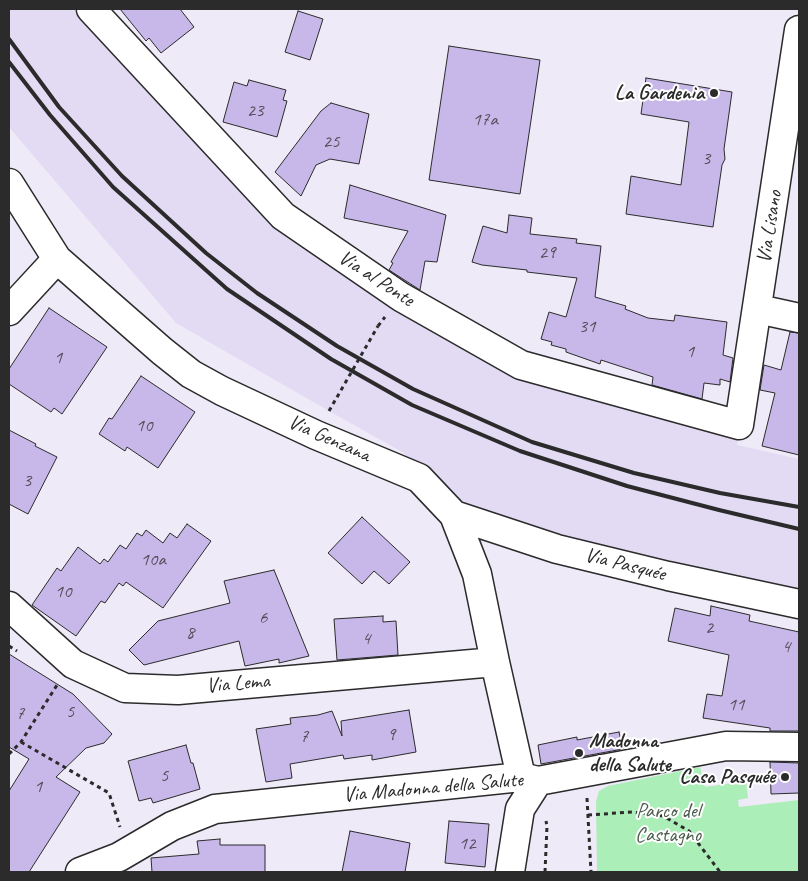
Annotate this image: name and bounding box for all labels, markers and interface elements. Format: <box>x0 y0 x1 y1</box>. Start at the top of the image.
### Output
place label: La Gardenia <box>615 80 704 106</box>
marker: La Gardenia <box>708 87 720 99</box>
house number: 23 <box>246 100 264 122</box>
house number: 17a <box>472 109 498 131</box>
house number: 25 <box>322 131 340 153</box>
house number: 3 <box>702 148 710 170</box>
street label: Via Lisano <box>752 189 788 265</box>
house number: 29 <box>538 242 556 264</box>
street label: Via al Ponte <box>333 245 419 313</box>
house number: 31 <box>578 316 596 338</box>
house number: 1 <box>686 341 694 363</box>
house number: 1 <box>54 347 62 369</box>
street label: Via Genzana <box>284 410 374 468</box>
house number: 10 <box>135 415 153 437</box>
house number: 3 <box>23 470 31 492</box>
street label: Via Pasquée <box>582 543 668 587</box>
house number: 10a <box>140 549 166 571</box>
house number: 10 <box>54 581 72 603</box>
house number: 6 <box>259 607 267 629</box>
house number: 2 <box>705 617 713 639</box>
house number: 8 <box>186 622 194 644</box>
house number: 4 <box>362 628 370 650</box>
house number: 4 <box>782 636 790 658</box>
street label: Via Lema <box>205 669 271 699</box>
house number: 11 <box>727 694 745 716</box>
house number: 5 <box>66 701 74 723</box>
house number: 7 <box>16 703 24 725</box>
house number: 9 <box>387 724 395 746</box>
house number: 7 <box>300 726 308 748</box>
place label: Madonna della Salute <box>589 728 671 778</box>
marker: Madonna della Salute <box>573 747 585 759</box>
place label: Casa Pasquée <box>679 764 775 790</box>
house number: 5 <box>160 765 168 787</box>
street label: Via Madonna della Salute <box>342 768 524 808</box>
marker: Casa Pasquée <box>779 771 791 783</box>
house number: 1 <box>34 776 42 798</box>
park label: Parco del Castagno <box>635 798 701 848</box>
house number: 12 <box>458 833 476 855</box>

